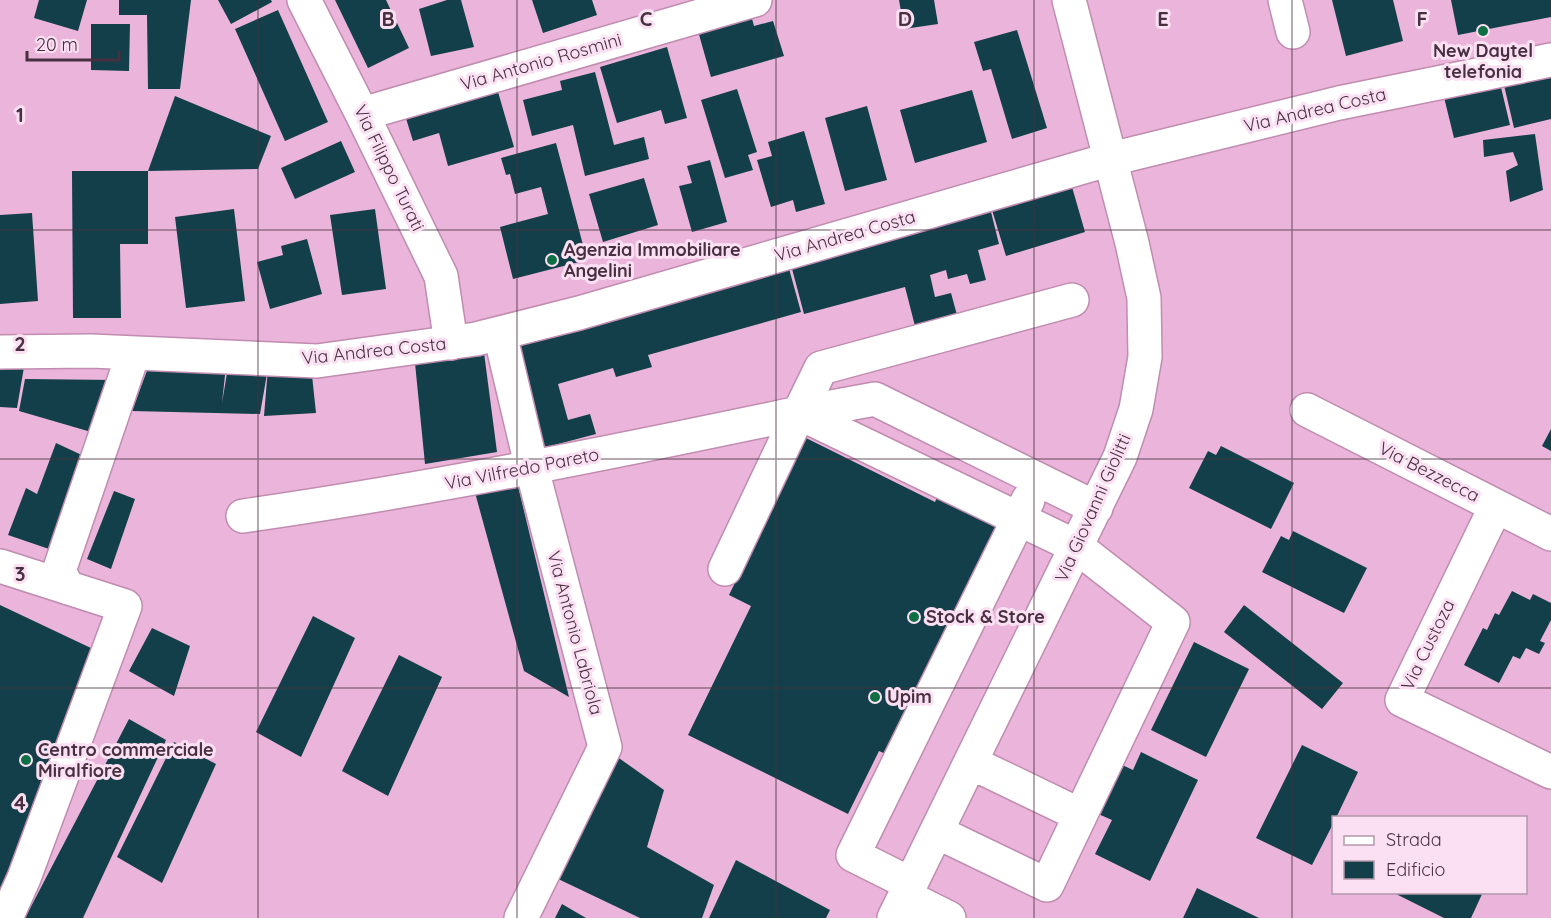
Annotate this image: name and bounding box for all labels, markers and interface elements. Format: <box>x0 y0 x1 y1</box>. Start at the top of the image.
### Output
text: B <box>381 6 395 31</box>
text: C <box>640 6 653 31</box>
text: D <box>898 6 912 31</box>
text: E <box>1157 6 1169 31</box>
text: F <box>1416 6 1428 31</box>
scale bar <box>27 24 118 62</box>
marker: New Daytel telefonia <box>1476 24 1490 38</box>
street label: Via Antonio Rosmini <box>458 28 624 96</box>
text: 20 m <box>36 33 78 56</box>
place label: New Daytel telefonia <box>1433 39 1533 83</box>
street label: Via Andrea Costa <box>1242 82 1388 137</box>
street label: Via Filippo Turati <box>349 101 430 235</box>
text: 1 <box>16 102 24 127</box>
street label: Via Andrea Costa <box>772 204 918 267</box>
place label: Agenzia Immobiliare Angelini <box>564 238 741 282</box>
marker: Agenzia Immobiliare Angelini <box>545 253 559 267</box>
text: 2 <box>14 331 26 356</box>
street label: Via Andrea Costa <box>301 331 447 370</box>
street label: Via Giovanni Giolitti <box>1049 430 1136 586</box>
street label: Via Bezzecca <box>1375 436 1484 507</box>
street label: Via Vilfredo Pareto <box>443 442 601 495</box>
street label: Via Antonio Labriola <box>543 548 608 717</box>
text: 3 <box>15 561 25 586</box>
street label: Via Custoza <box>1396 596 1459 694</box>
place label: Stock & Store <box>926 605 1045 628</box>
marker: Stock & Store <box>907 610 921 624</box>
place label: Upim <box>887 685 932 708</box>
marker: Upim <box>868 690 882 704</box>
place label: Centro commerciale Miralfiore <box>38 738 214 782</box>
marker: Centro commerciale Miralfiore <box>19 753 33 767</box>
text: 4 <box>14 790 26 815</box>
legend <box>1332 816 1527 894</box>
text: Strada <box>1386 828 1442 851</box>
text: Edificio <box>1386 858 1445 881</box>

